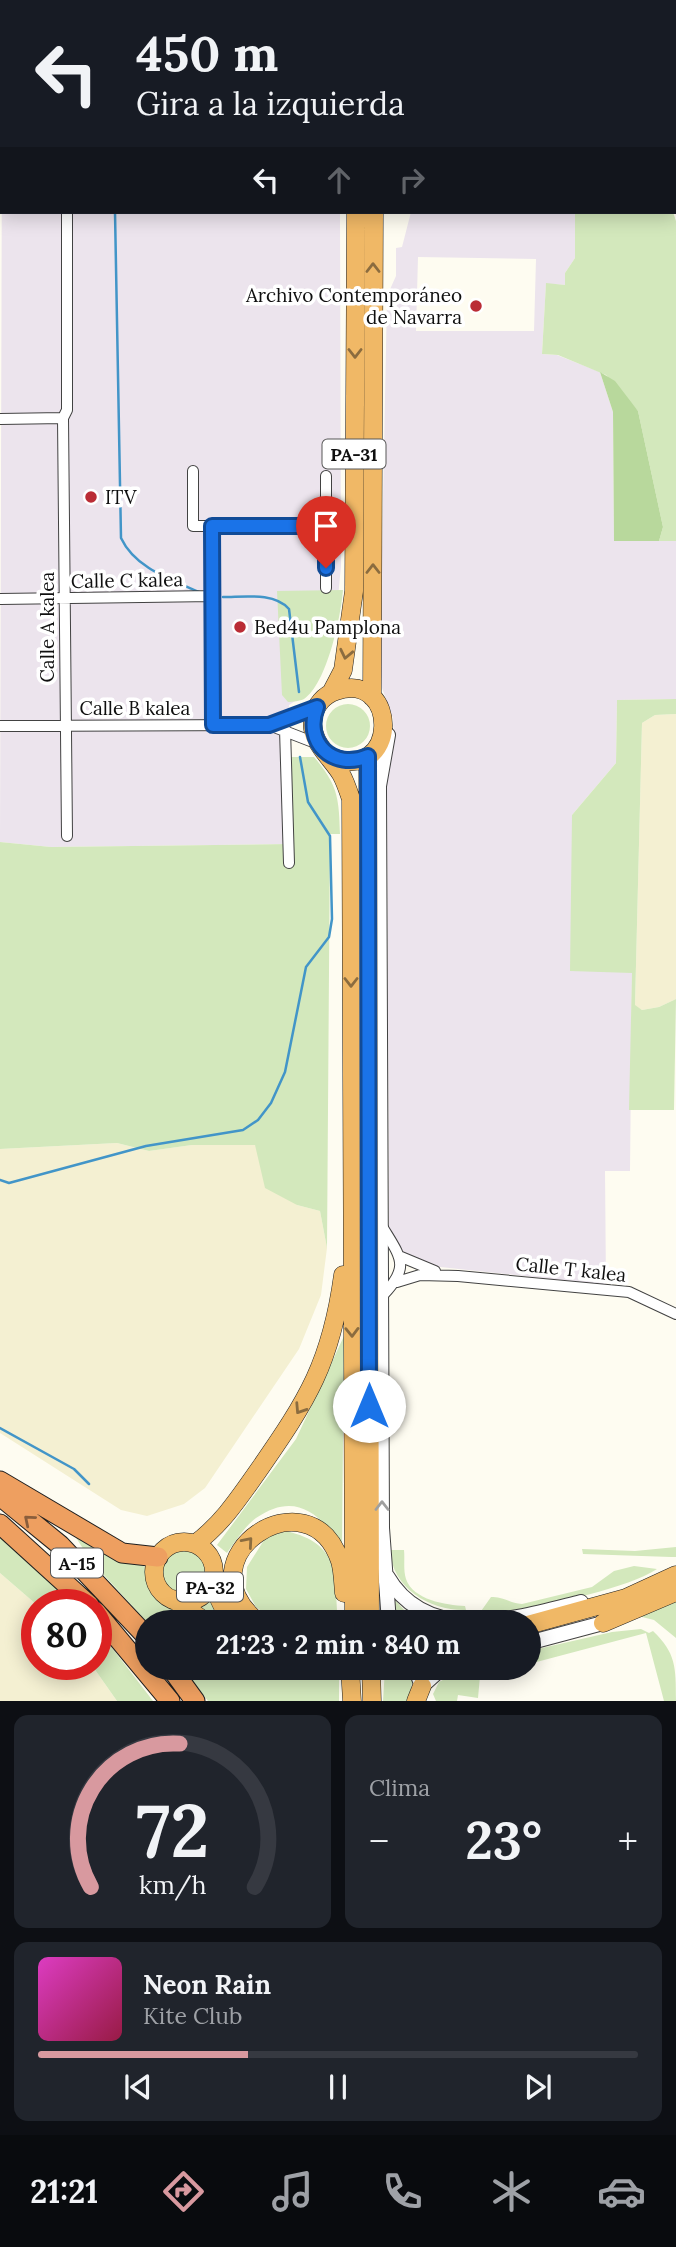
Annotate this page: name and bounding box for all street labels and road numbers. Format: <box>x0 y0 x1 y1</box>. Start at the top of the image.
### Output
road number: PA-31 <box>322 440 386 468</box>
street label: Calle C kalea <box>71 567 184 593</box>
street label: Calle A kalea <box>35 571 59 682</box>
street label: Calle B kalea <box>80 696 191 720</box>
street label: Calle T kalea <box>514 1251 628 1287</box>
road number: A-15 <box>51 1548 103 1578</box>
road number: PA-32 <box>177 1572 243 1602</box>

